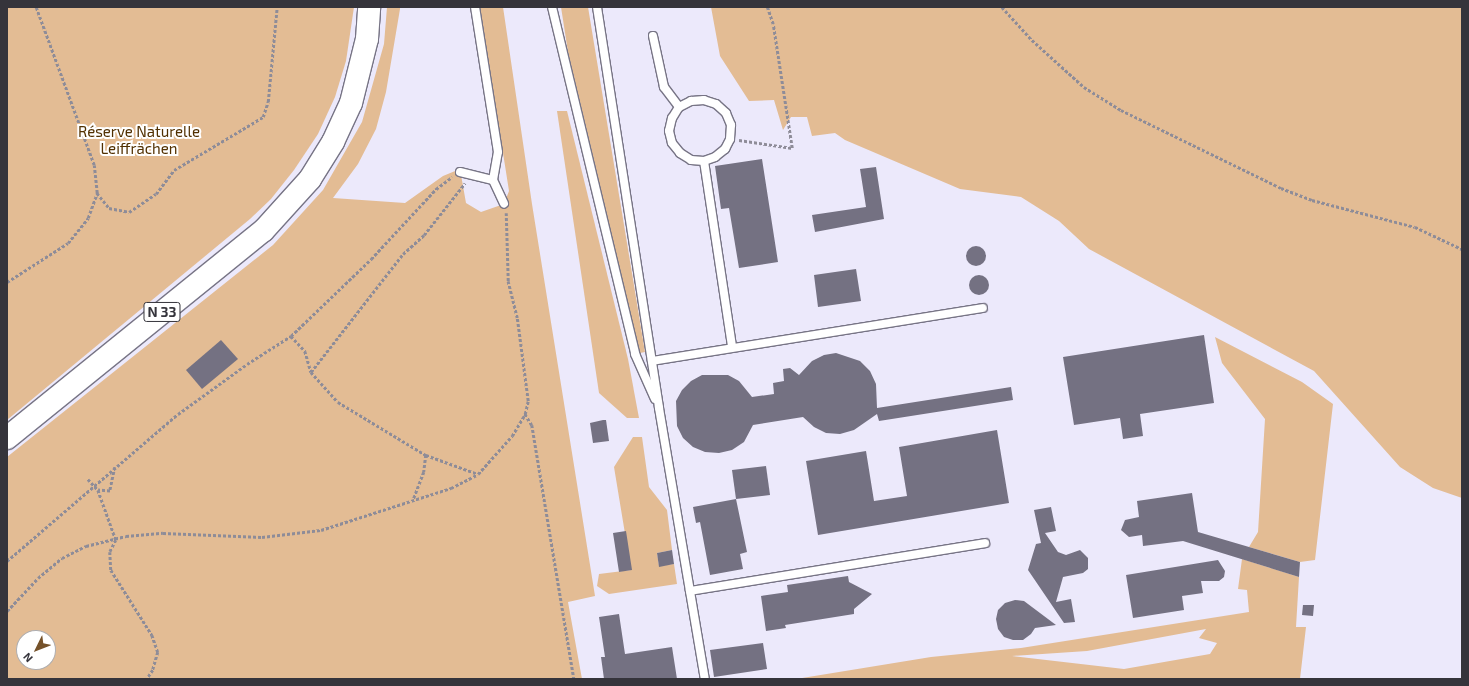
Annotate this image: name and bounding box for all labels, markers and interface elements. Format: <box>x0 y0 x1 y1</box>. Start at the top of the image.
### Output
park label: Réserve Naturelle Leiffrächen <box>78 122 200 157</box>
road number: N 33 <box>143 300 181 324</box>
north arrow <box>16 630 56 670</box>
text: N <box>20 651 35 665</box>

